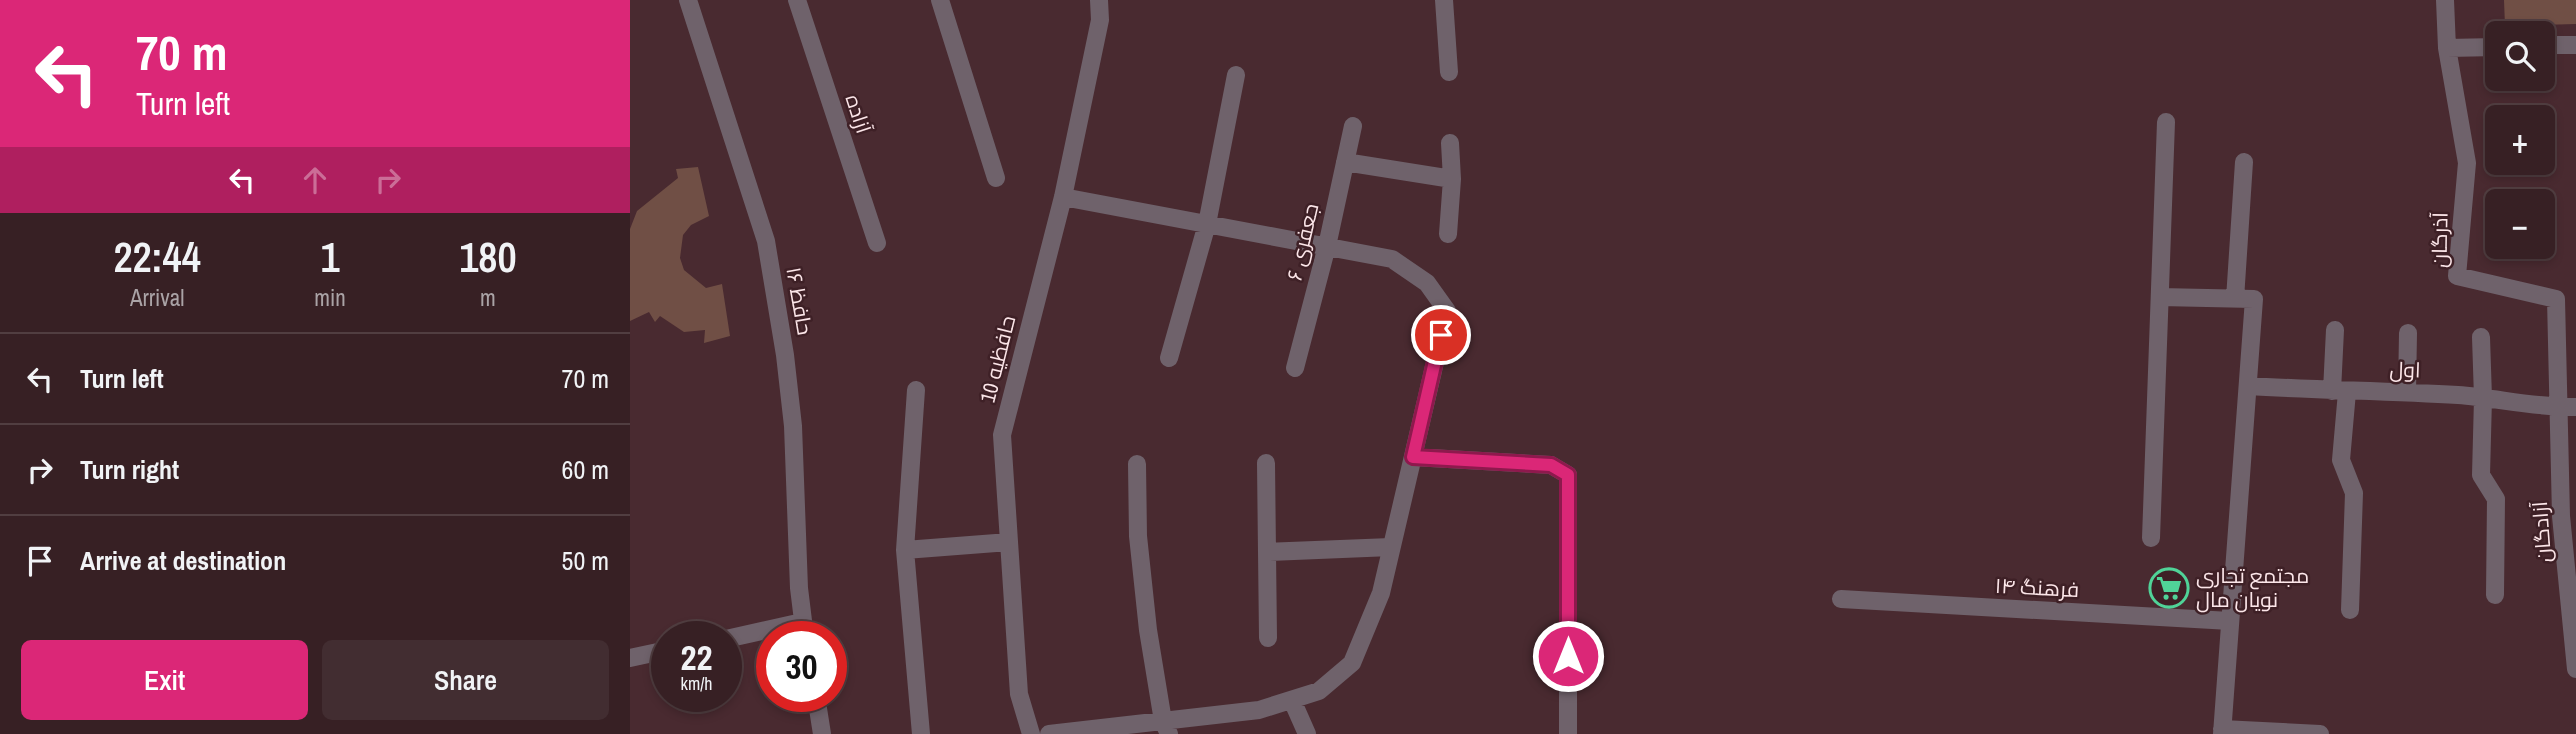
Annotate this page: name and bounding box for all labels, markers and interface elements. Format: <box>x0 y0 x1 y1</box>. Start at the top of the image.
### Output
text: 70 m <box>136 19 228 85</box>
map controls <box>2485 21 2555 259</box>
button: search <box>2485 21 2555 91</box>
icon: left <box>21 28 112 119</box>
text: Turn left <box>136 82 230 125</box>
street label: آزاده <box>839 91 878 137</box>
button: + <box>2485 105 2555 175</box>
icon: left <box>223 161 261 199</box>
icon: ahead <box>296 161 334 199</box>
icon: right <box>369 161 407 199</box>
button: − <box>2485 189 2555 259</box>
street label: جعفری ۶ <box>1280 200 1325 283</box>
street label: آذرگان <box>2425 212 2454 268</box>
text: 22:44 <box>113 229 201 285</box>
text: 1 <box>320 229 340 285</box>
text: 180 <box>459 229 517 285</box>
street label: حافظ ۱۶ <box>779 265 820 337</box>
text: Arrival <box>130 282 184 313</box>
text: min <box>314 282 346 313</box>
text: m <box>480 282 496 313</box>
pin <box>1411 305 1471 365</box>
street label: حافظیه 10 <box>973 312 1022 405</box>
icon: arrive <box>1422 316 1460 354</box>
street label: اول <box>2389 354 2421 385</box>
icon: left <box>21 360 59 398</box>
text: Turn left <box>80 361 164 396</box>
text: 70 m <box>562 361 609 396</box>
icon: right <box>21 451 59 489</box>
text: Turn right <box>80 452 179 487</box>
text: 60 m <box>562 452 609 487</box>
street label: آزادگان <box>2525 500 2558 564</box>
icon: arrive <box>21 542 59 580</box>
text: Arrive at destination <box>80 543 286 578</box>
text: 50 m <box>562 543 609 578</box>
place label: مجتمع تجاری نویان مال <box>2196 561 2309 614</box>
supermarket icon: مجتمع تجاری نویان مال <box>2148 567 2190 609</box>
street label: فرهنگ ۱۴ <box>1994 571 2080 604</box>
position arrow <box>1531 619 1605 693</box>
speed limit sign: 30 <box>756 621 847 712</box>
text: 22 <box>681 634 712 681</box>
button: Exit <box>21 640 308 720</box>
button: Share <box>322 640 609 720</box>
text: km/h <box>681 671 713 696</box>

